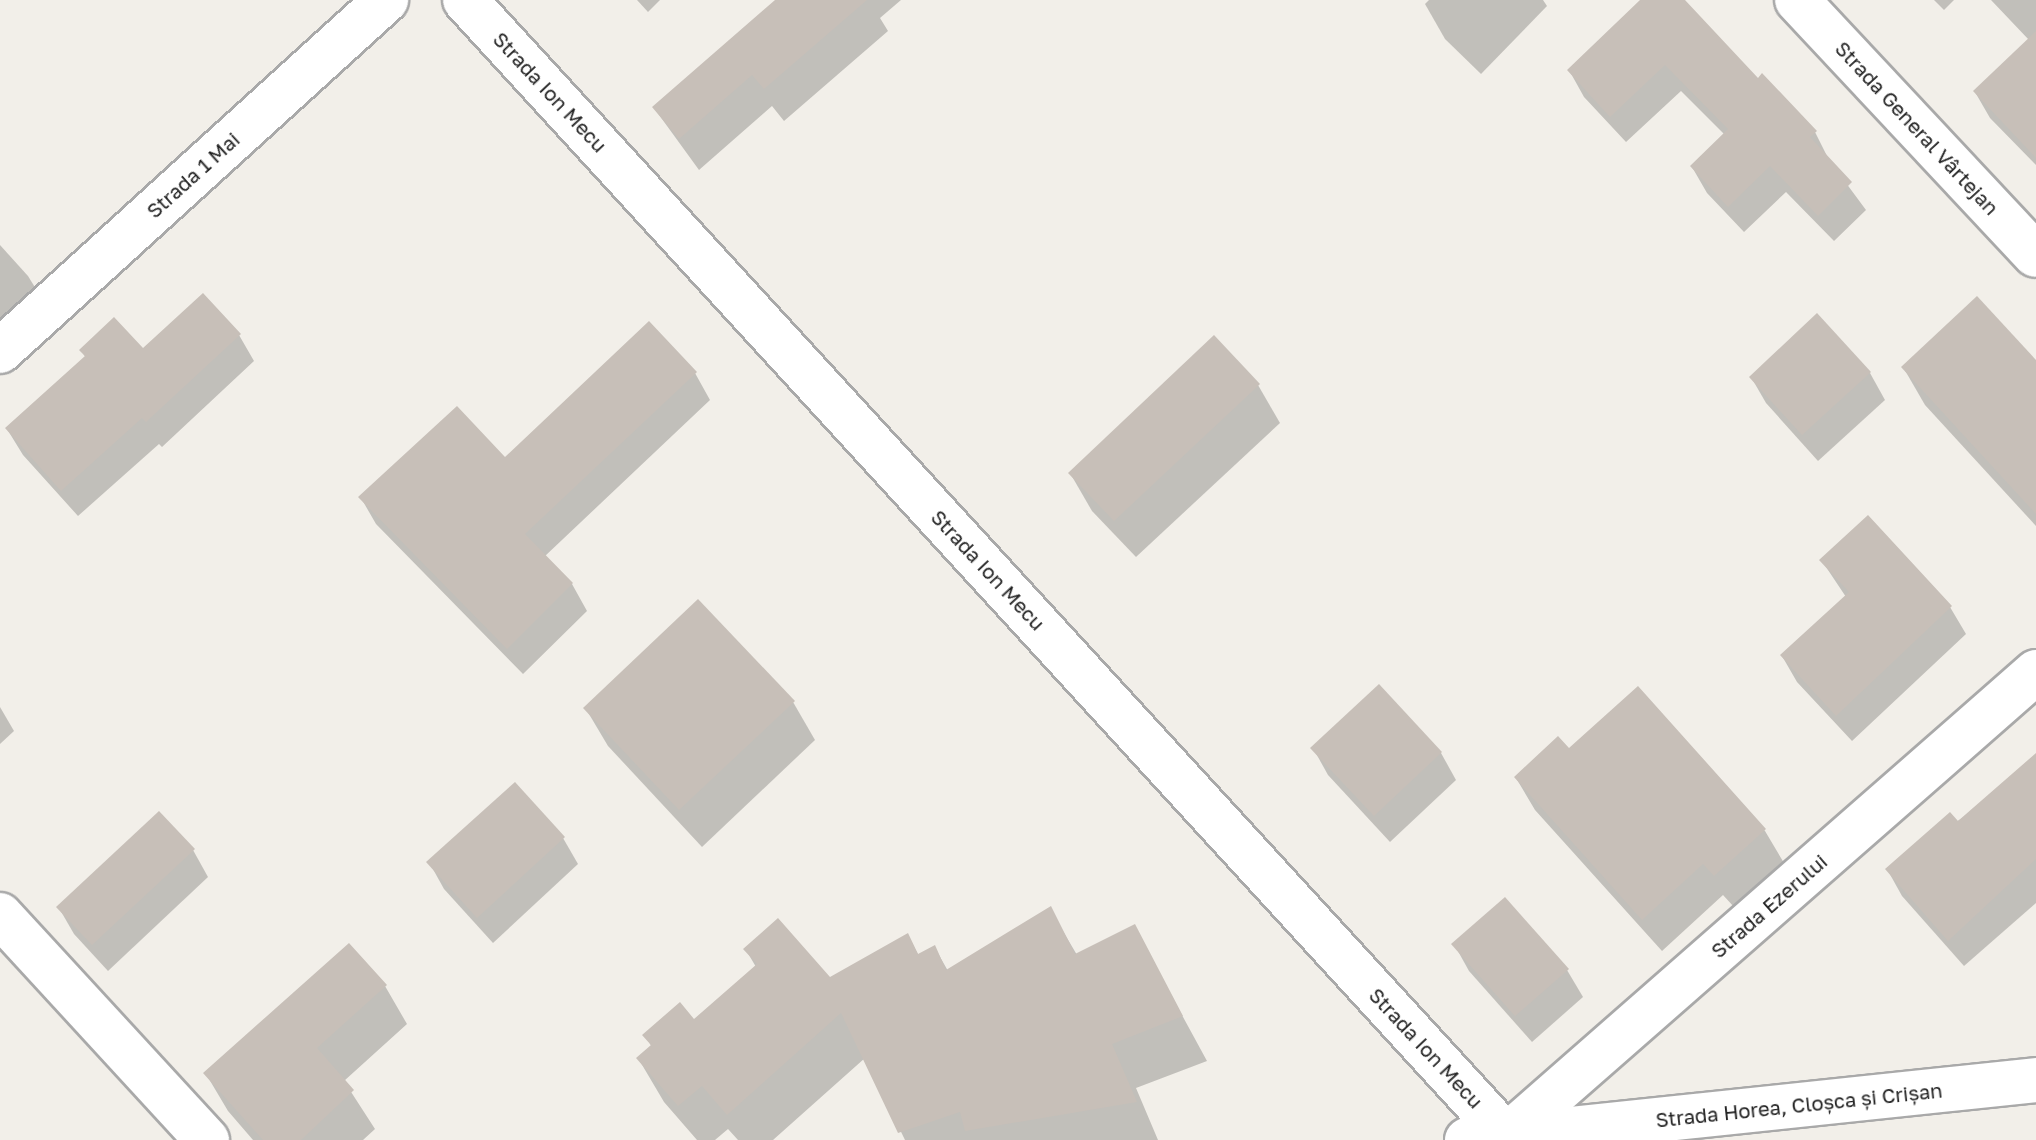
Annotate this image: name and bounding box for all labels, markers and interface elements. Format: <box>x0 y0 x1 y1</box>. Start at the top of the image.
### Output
street label: Strada Ion Mecu <box>488 27 612 157</box>
street label: Strada General Vârtejan <box>1830 36 2004 220</box>
street label: Strada 1 Mai <box>142 127 244 223</box>
street label: Strada Ion Mecu <box>926 505 1050 635</box>
street label: Strada Ezerului <box>1706 849 1832 963</box>
street label: Strada Ion Mecu <box>1364 983 1488 1113</box>
street label: Strada Horea, Cloșca și Crișan <box>1654 1078 1944 1132</box>

